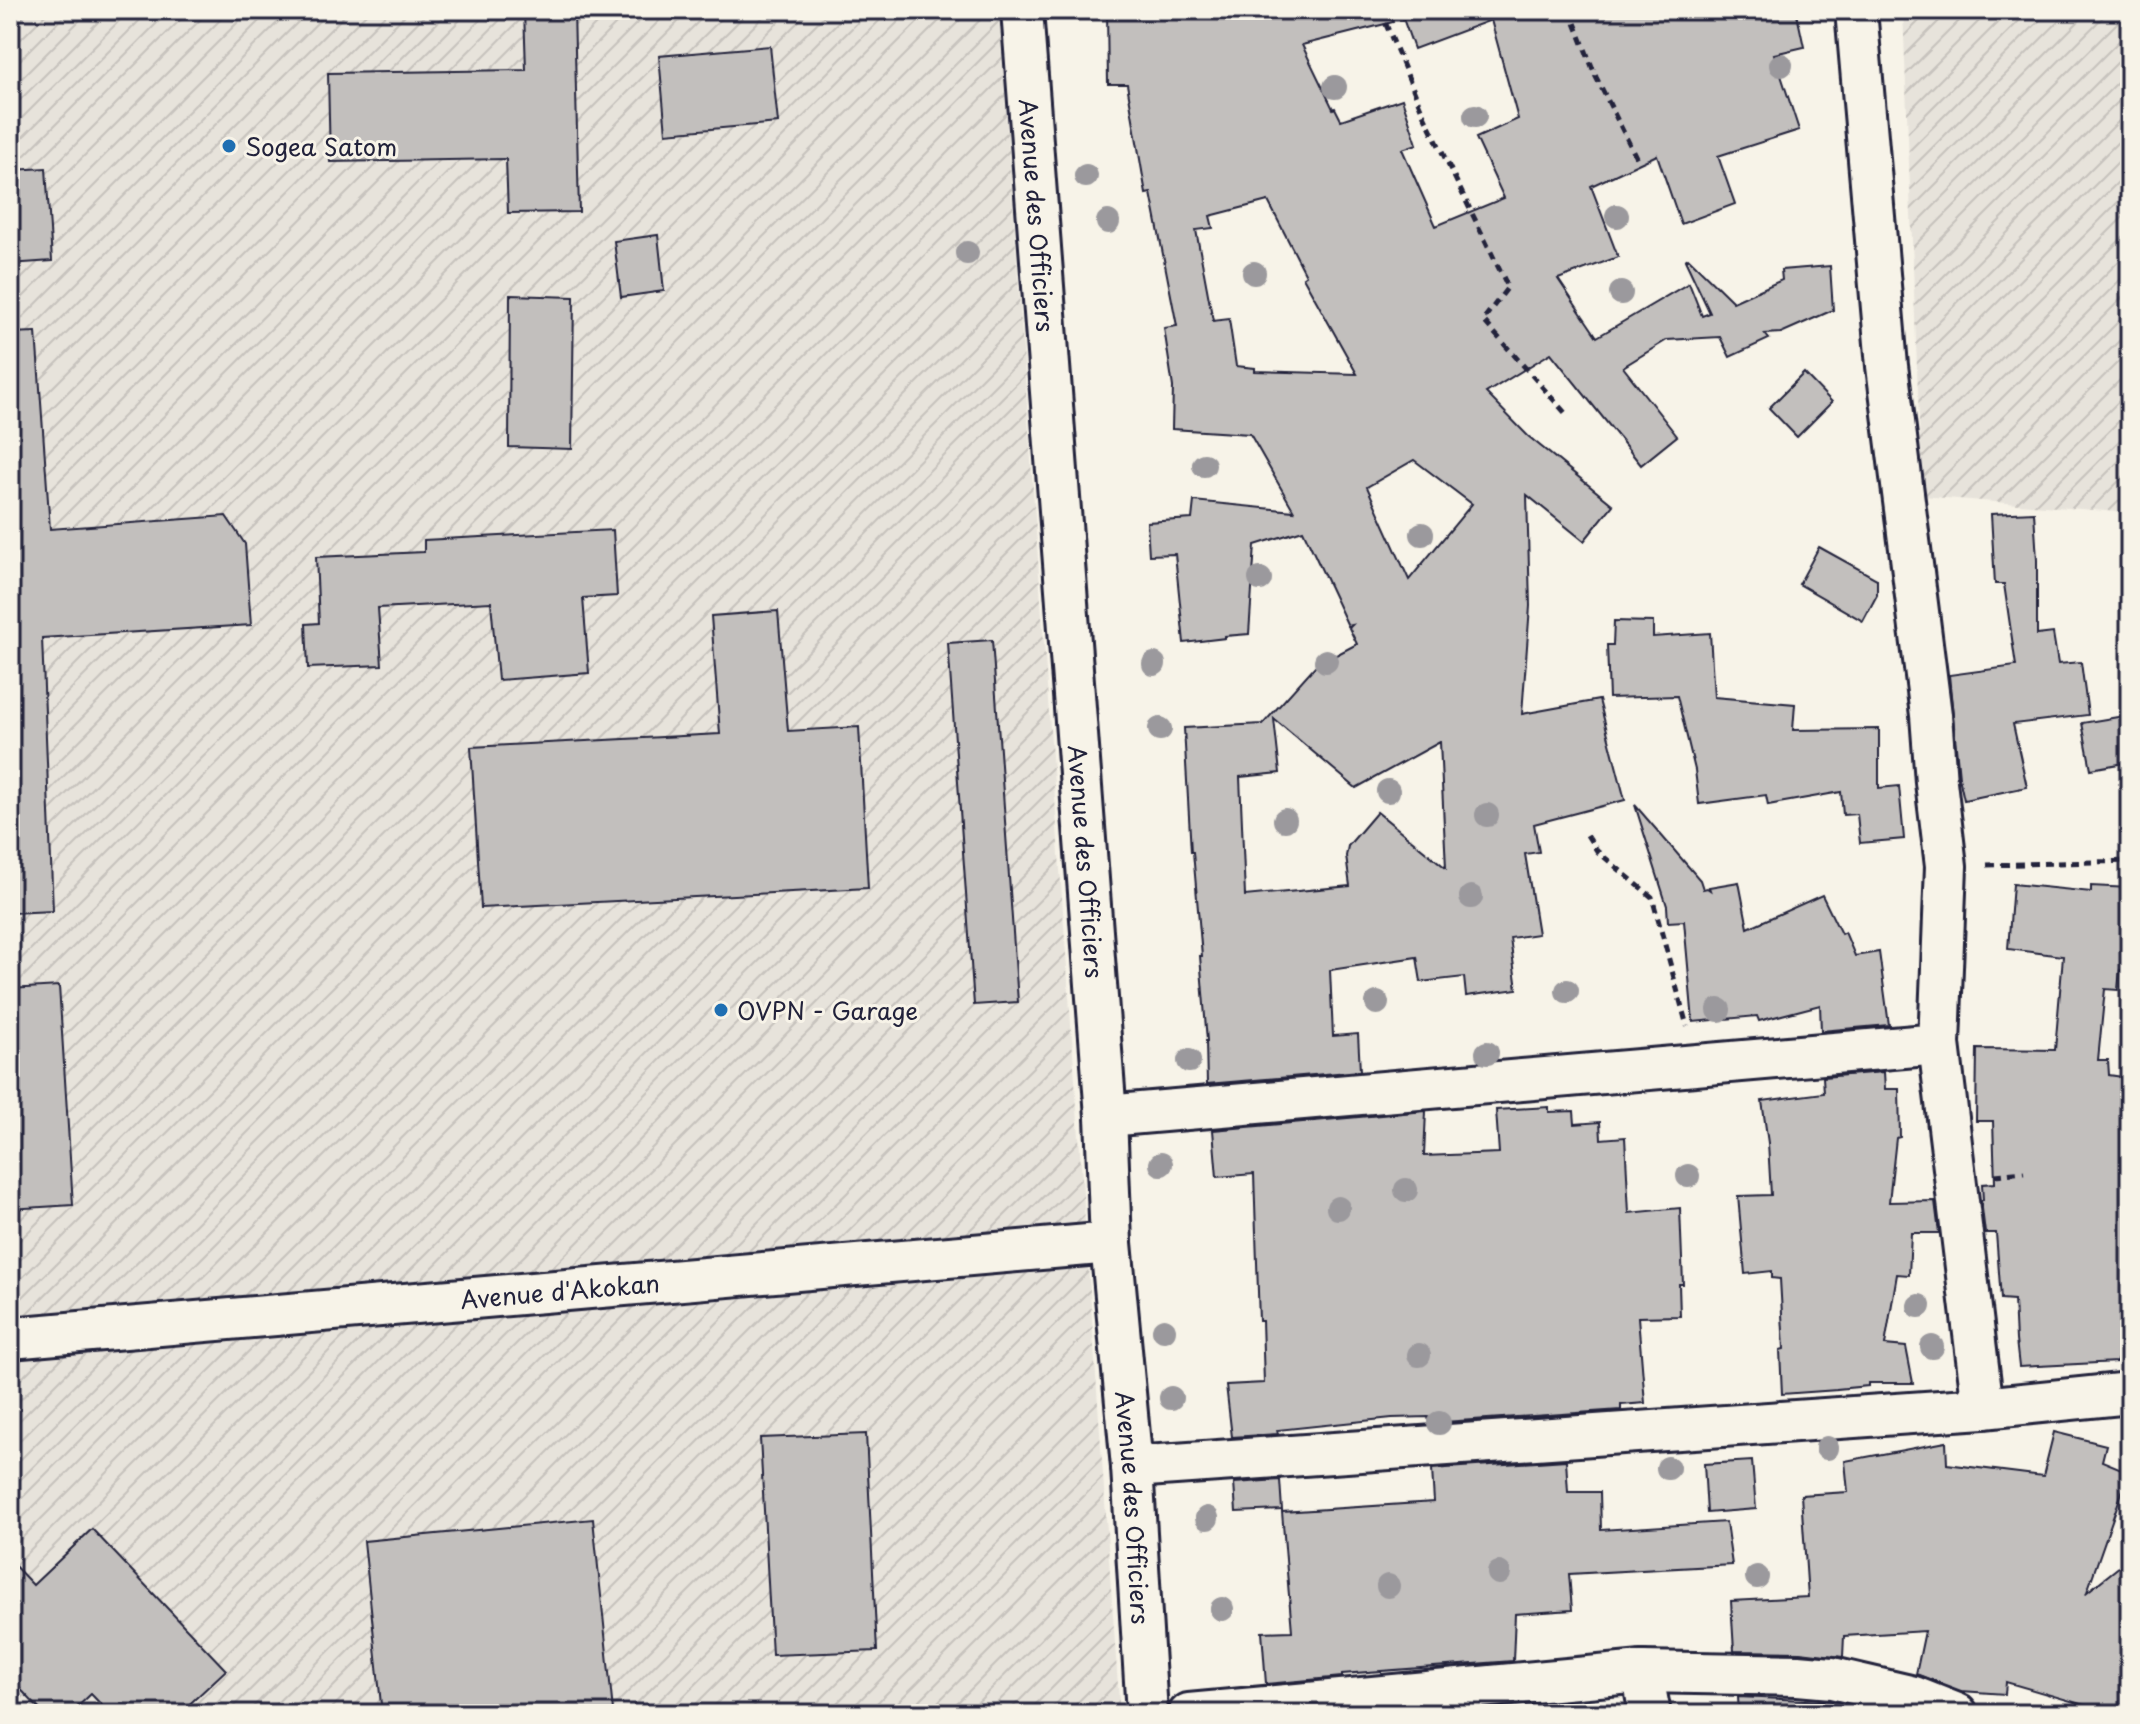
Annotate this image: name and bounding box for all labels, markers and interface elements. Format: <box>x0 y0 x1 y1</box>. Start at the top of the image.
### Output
street label: Avenue des Officiers <box>1011 97 1064 333</box>
place label: Sogea Satom <box>245 128 397 164</box>
marker: Sogea Satom <box>220 137 238 155</box>
street label: Avenue des Officiers <box>1060 744 1113 980</box>
place label: OVPN - Garage <box>737 992 918 1028</box>
marker: OVPN - Garage <box>712 1001 730 1019</box>
street label: Avenue d'Akokan <box>459 1264 661 1317</box>
street label: Avenue des Officiers <box>1107 1389 1160 1625</box>

